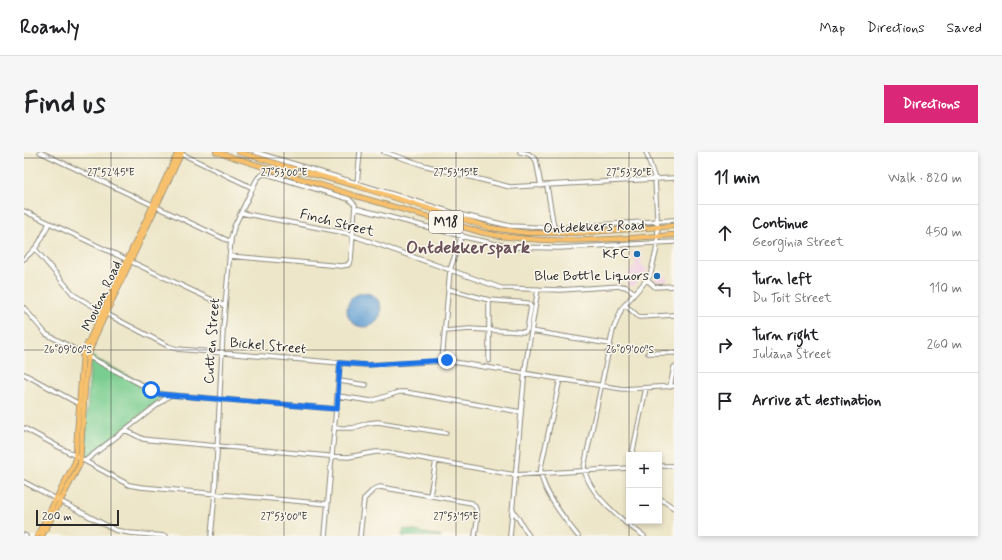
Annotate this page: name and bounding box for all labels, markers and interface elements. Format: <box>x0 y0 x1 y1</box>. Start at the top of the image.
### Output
text: Roamly <box>20 15 79 40</box>
text: Map <box>819 19 845 37</box>
text: Directions <box>867 19 925 37</box>
text: Saved <box>947 19 982 37</box>
button: Directions <box>884 85 978 123</box>
text: Find us <box>24 86 105 123</box>
text: 27°52'45"E <box>87 166 135 180</box>
text: 27°53'00"E <box>261 166 307 180</box>
text: 27°53'15"E <box>434 166 479 180</box>
text: 27°53'30"E <box>606 166 652 180</box>
text: 11 min <box>714 167 760 189</box>
text: Walk · 820 m <box>888 170 962 187</box>
street label: Finch Street <box>298 205 377 241</box>
road number: M18 <box>429 211 463 233</box>
text: Continue <box>752 214 808 234</box>
street label: Ontdekkers Road <box>543 216 645 238</box>
icon: ahead <box>714 222 736 244</box>
text: 450 m <box>926 224 962 241</box>
text: Georginia Street <box>752 234 844 251</box>
district label: Ontdekkerspark <box>406 236 530 260</box>
place label: KFC <box>603 245 629 263</box>
marker: KFC <box>632 249 642 259</box>
street label: Mouton Road <box>78 258 126 334</box>
place label: Blue Bottle Liquors <box>534 267 649 285</box>
text: Turn left <box>752 270 812 290</box>
marker: Blue Bottle Liquors <box>652 271 662 281</box>
icon: left <box>714 278 736 300</box>
text: 110 m <box>929 280 962 297</box>
text: Du Toit Street <box>752 290 832 307</box>
street label: Cutten Street <box>200 297 224 385</box>
text: Turn right <box>752 326 819 346</box>
street label: Bickel Street <box>229 334 307 358</box>
icon: right <box>714 334 736 356</box>
text: 260 m <box>927 336 962 353</box>
text: 26°09'00"S <box>44 343 92 357</box>
text: 26°09'00"S <box>606 343 654 357</box>
text: Juliana Street <box>752 346 831 363</box>
route end <box>438 351 456 369</box>
route start <box>142 381 160 399</box>
icon: arrive <box>714 390 736 412</box>
text: Arrive at destination <box>752 391 881 411</box>
map controls <box>626 452 662 524</box>
button: + <box>626 452 662 488</box>
button: − <box>626 488 662 524</box>
scale bar <box>36 508 119 527</box>
text: 200 m <box>42 510 72 524</box>
text: 27°53'00"E <box>261 510 307 524</box>
text: 27°53'15"E <box>434 510 479 524</box>

